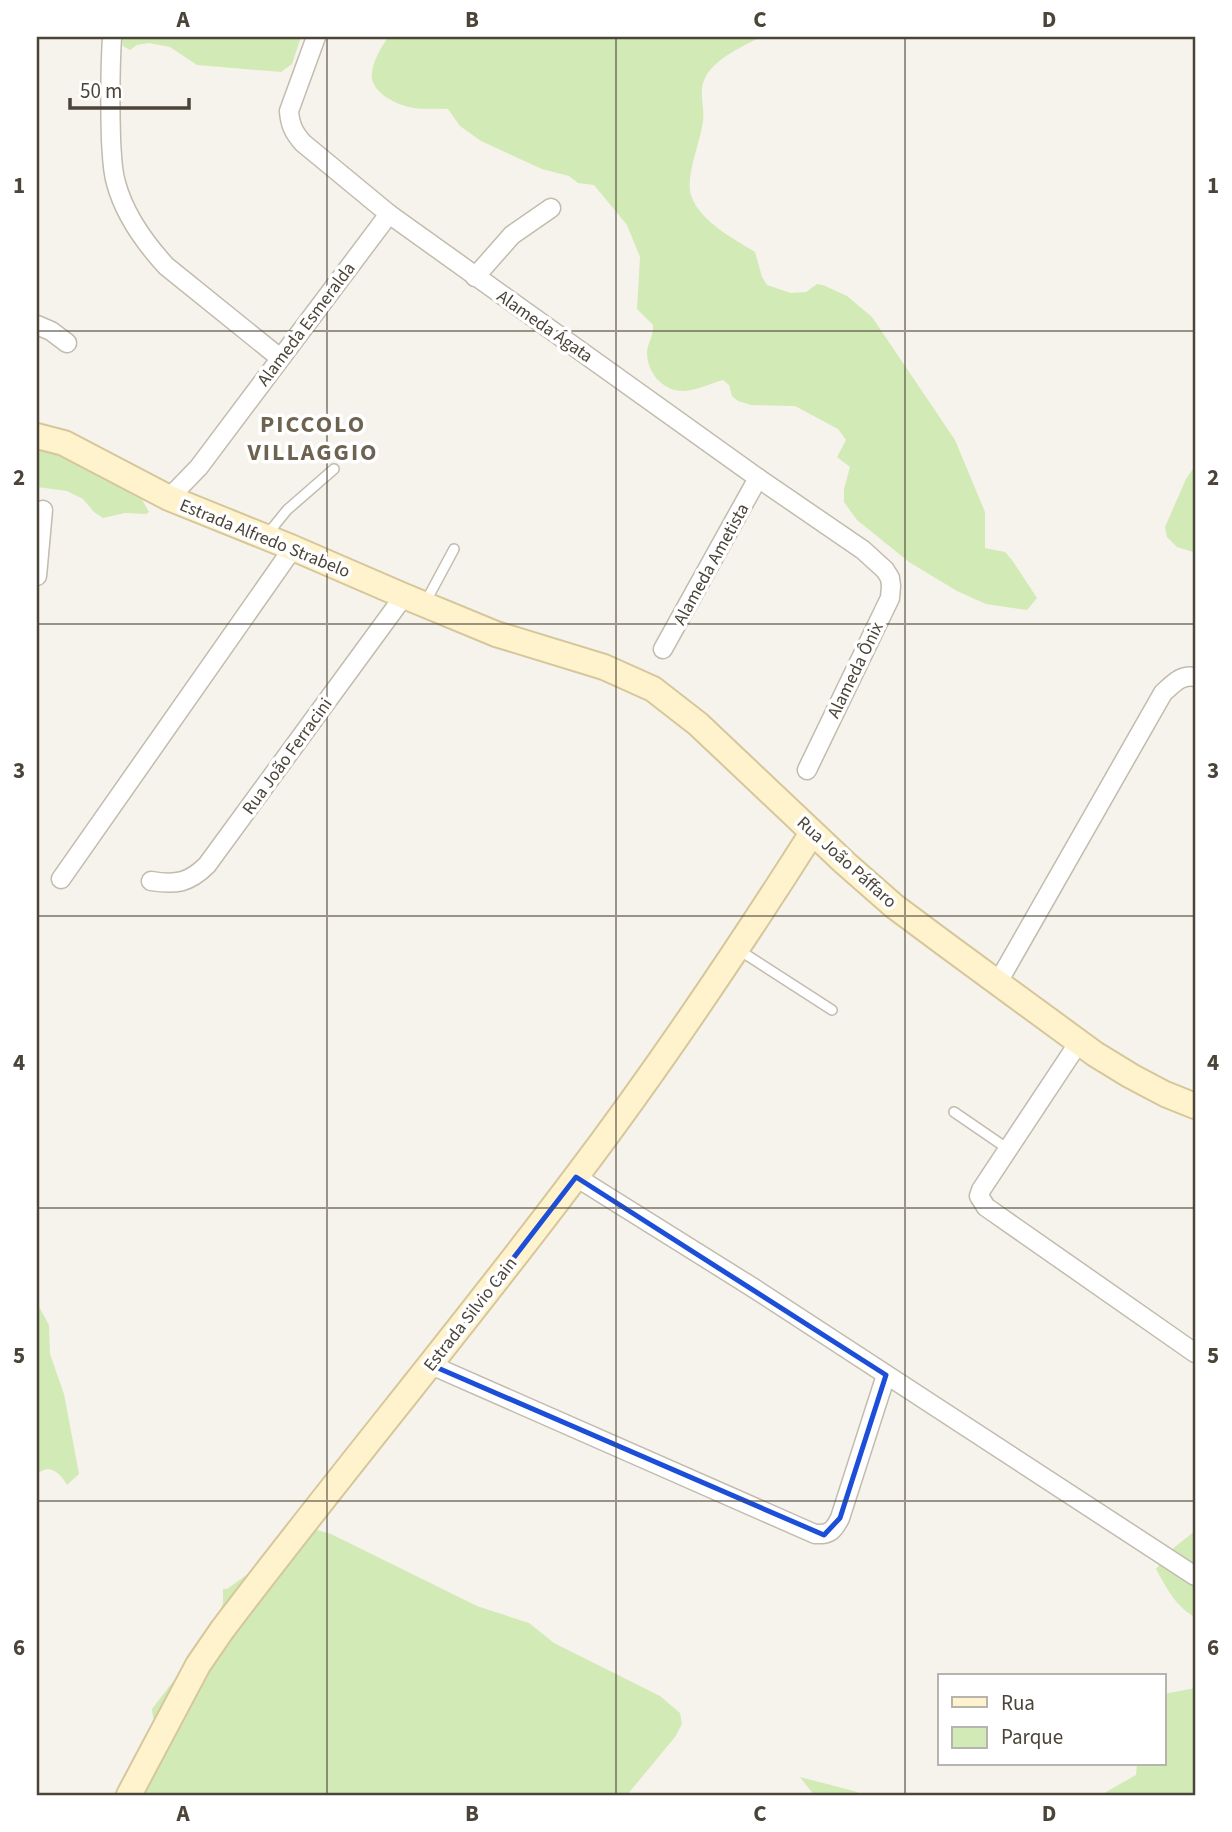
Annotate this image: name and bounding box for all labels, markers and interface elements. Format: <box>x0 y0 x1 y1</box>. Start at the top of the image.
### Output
text: A <box>175 3 190 36</box>
text: B <box>465 3 479 36</box>
text: C <box>753 3 767 36</box>
text: D <box>1042 3 1056 36</box>
scale bar <box>70 66 189 110</box>
text: 50 m <box>80 76 122 106</box>
text: 1 <box>13 169 25 202</box>
text: 1 <box>1207 169 1219 202</box>
street label: Alameda Esmeralda <box>251 257 361 391</box>
street label: Alameda Ágata <box>492 284 598 369</box>
district label: PICCOLO VILLAGGIO <box>246 407 379 470</box>
text: 2 <box>13 461 25 494</box>
text: 2 <box>1207 461 1219 494</box>
street label: Estrada Alfredo Strabelo <box>176 493 354 584</box>
street label: Alameda Ametista <box>668 499 755 630</box>
street label: Alameda Ônix <box>821 618 890 723</box>
street label: Rua João Ferracini <box>236 693 338 820</box>
text: 3 <box>13 754 25 787</box>
text: 3 <box>1207 754 1219 787</box>
street label: Rua João Páffaro <box>791 811 902 914</box>
text: 4 <box>13 1046 25 1079</box>
text: 4 <box>1207 1046 1219 1079</box>
street label: Estrada Silvio Cain <box>418 1252 523 1377</box>
text: 5 <box>13 1339 25 1372</box>
text: 5 <box>1207 1339 1219 1372</box>
text: 6 <box>13 1631 25 1664</box>
text: 6 <box>1207 1631 1219 1664</box>
legend <box>938 1674 1166 1766</box>
text: Rua <box>1001 1688 1035 1718</box>
text: Parque <box>1001 1722 1063 1752</box>
text: A <box>175 1797 190 1830</box>
text: B <box>465 1797 479 1830</box>
text: C <box>753 1797 767 1830</box>
text: D <box>1042 1797 1056 1830</box>

